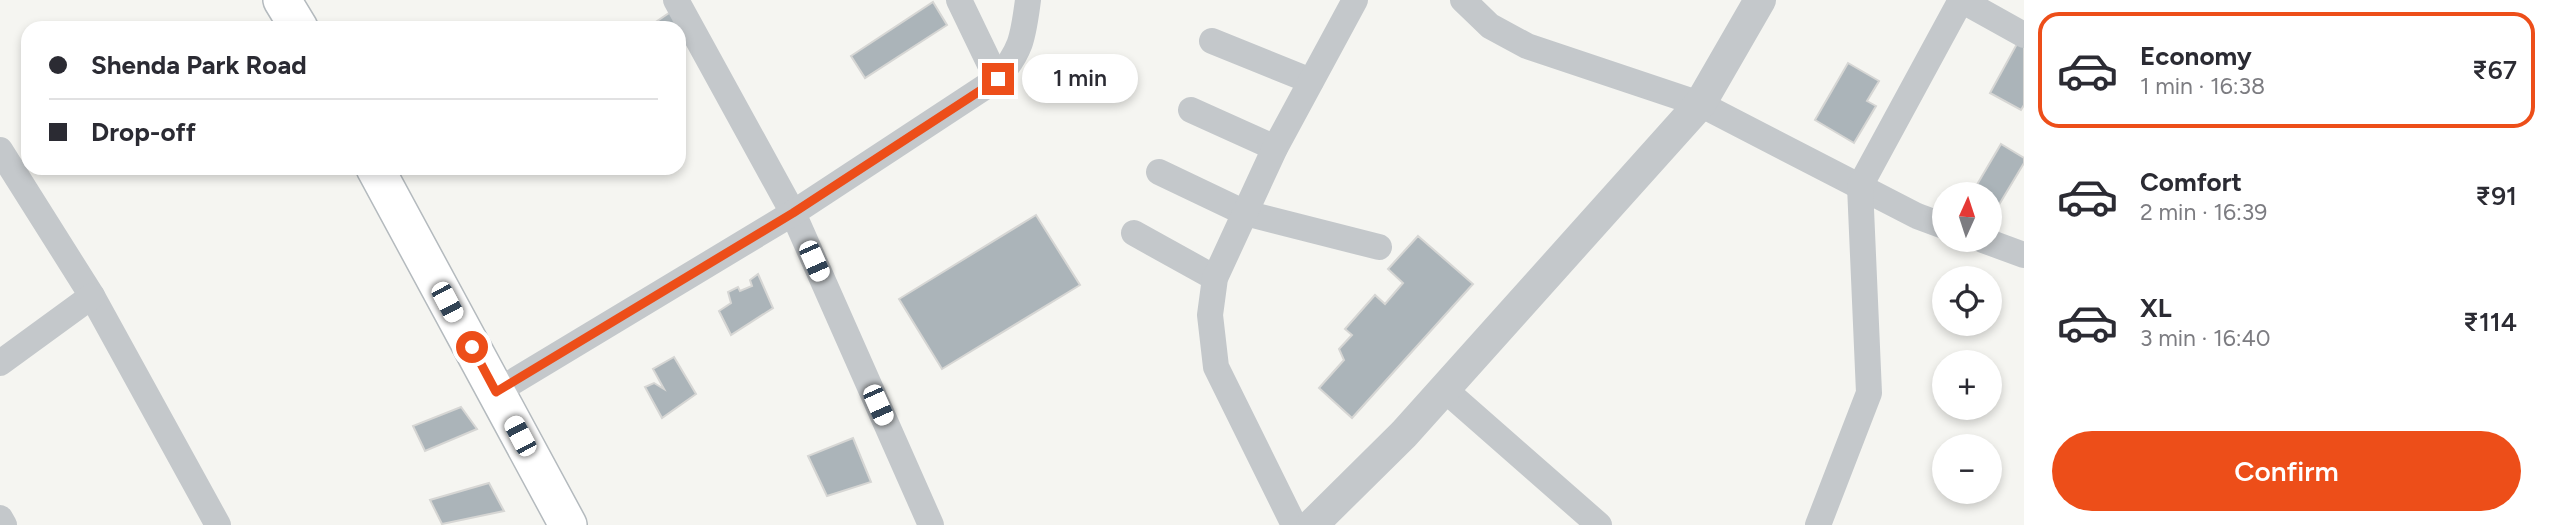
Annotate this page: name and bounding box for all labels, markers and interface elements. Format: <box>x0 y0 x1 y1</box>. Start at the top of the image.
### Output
icon: car <box>2056 39 2119 102</box>
text: Economy <box>2140 40 2252 72</box>
text: Shenda Park Road <box>91 49 307 81</box>
text: ₹67 <box>2472 54 2517 86</box>
callout: 1 min <box>1023 55 1138 104</box>
route end <box>982 63 1014 95</box>
text: 1 min <box>1053 64 1107 92</box>
text: 1 min · 16:38 <box>2140 72 2265 100</box>
text: Drop-off <box>91 116 196 148</box>
icon: car <box>2056 165 2119 228</box>
text: Comfort <box>2140 166 2242 198</box>
text: ₹91 <box>2475 180 2517 212</box>
north arrow <box>1932 182 2002 252</box>
map controls <box>1932 182 2002 504</box>
text: 2 min · 16:39 <box>2140 198 2267 226</box>
car <box>796 238 833 284</box>
button: locate <box>1932 266 2002 336</box>
car <box>428 279 467 325</box>
icon: car <box>2056 291 2119 354</box>
text: XL <box>2140 292 2172 324</box>
text: ₹114 <box>2463 306 2517 338</box>
text: 3 min · 16:40 <box>2140 324 2271 352</box>
route start <box>456 331 488 363</box>
button: + <box>1932 350 2002 420</box>
car <box>860 382 897 428</box>
car <box>501 413 540 459</box>
button: Confirm <box>2052 431 2521 511</box>
button: − <box>1932 434 2002 504</box>

